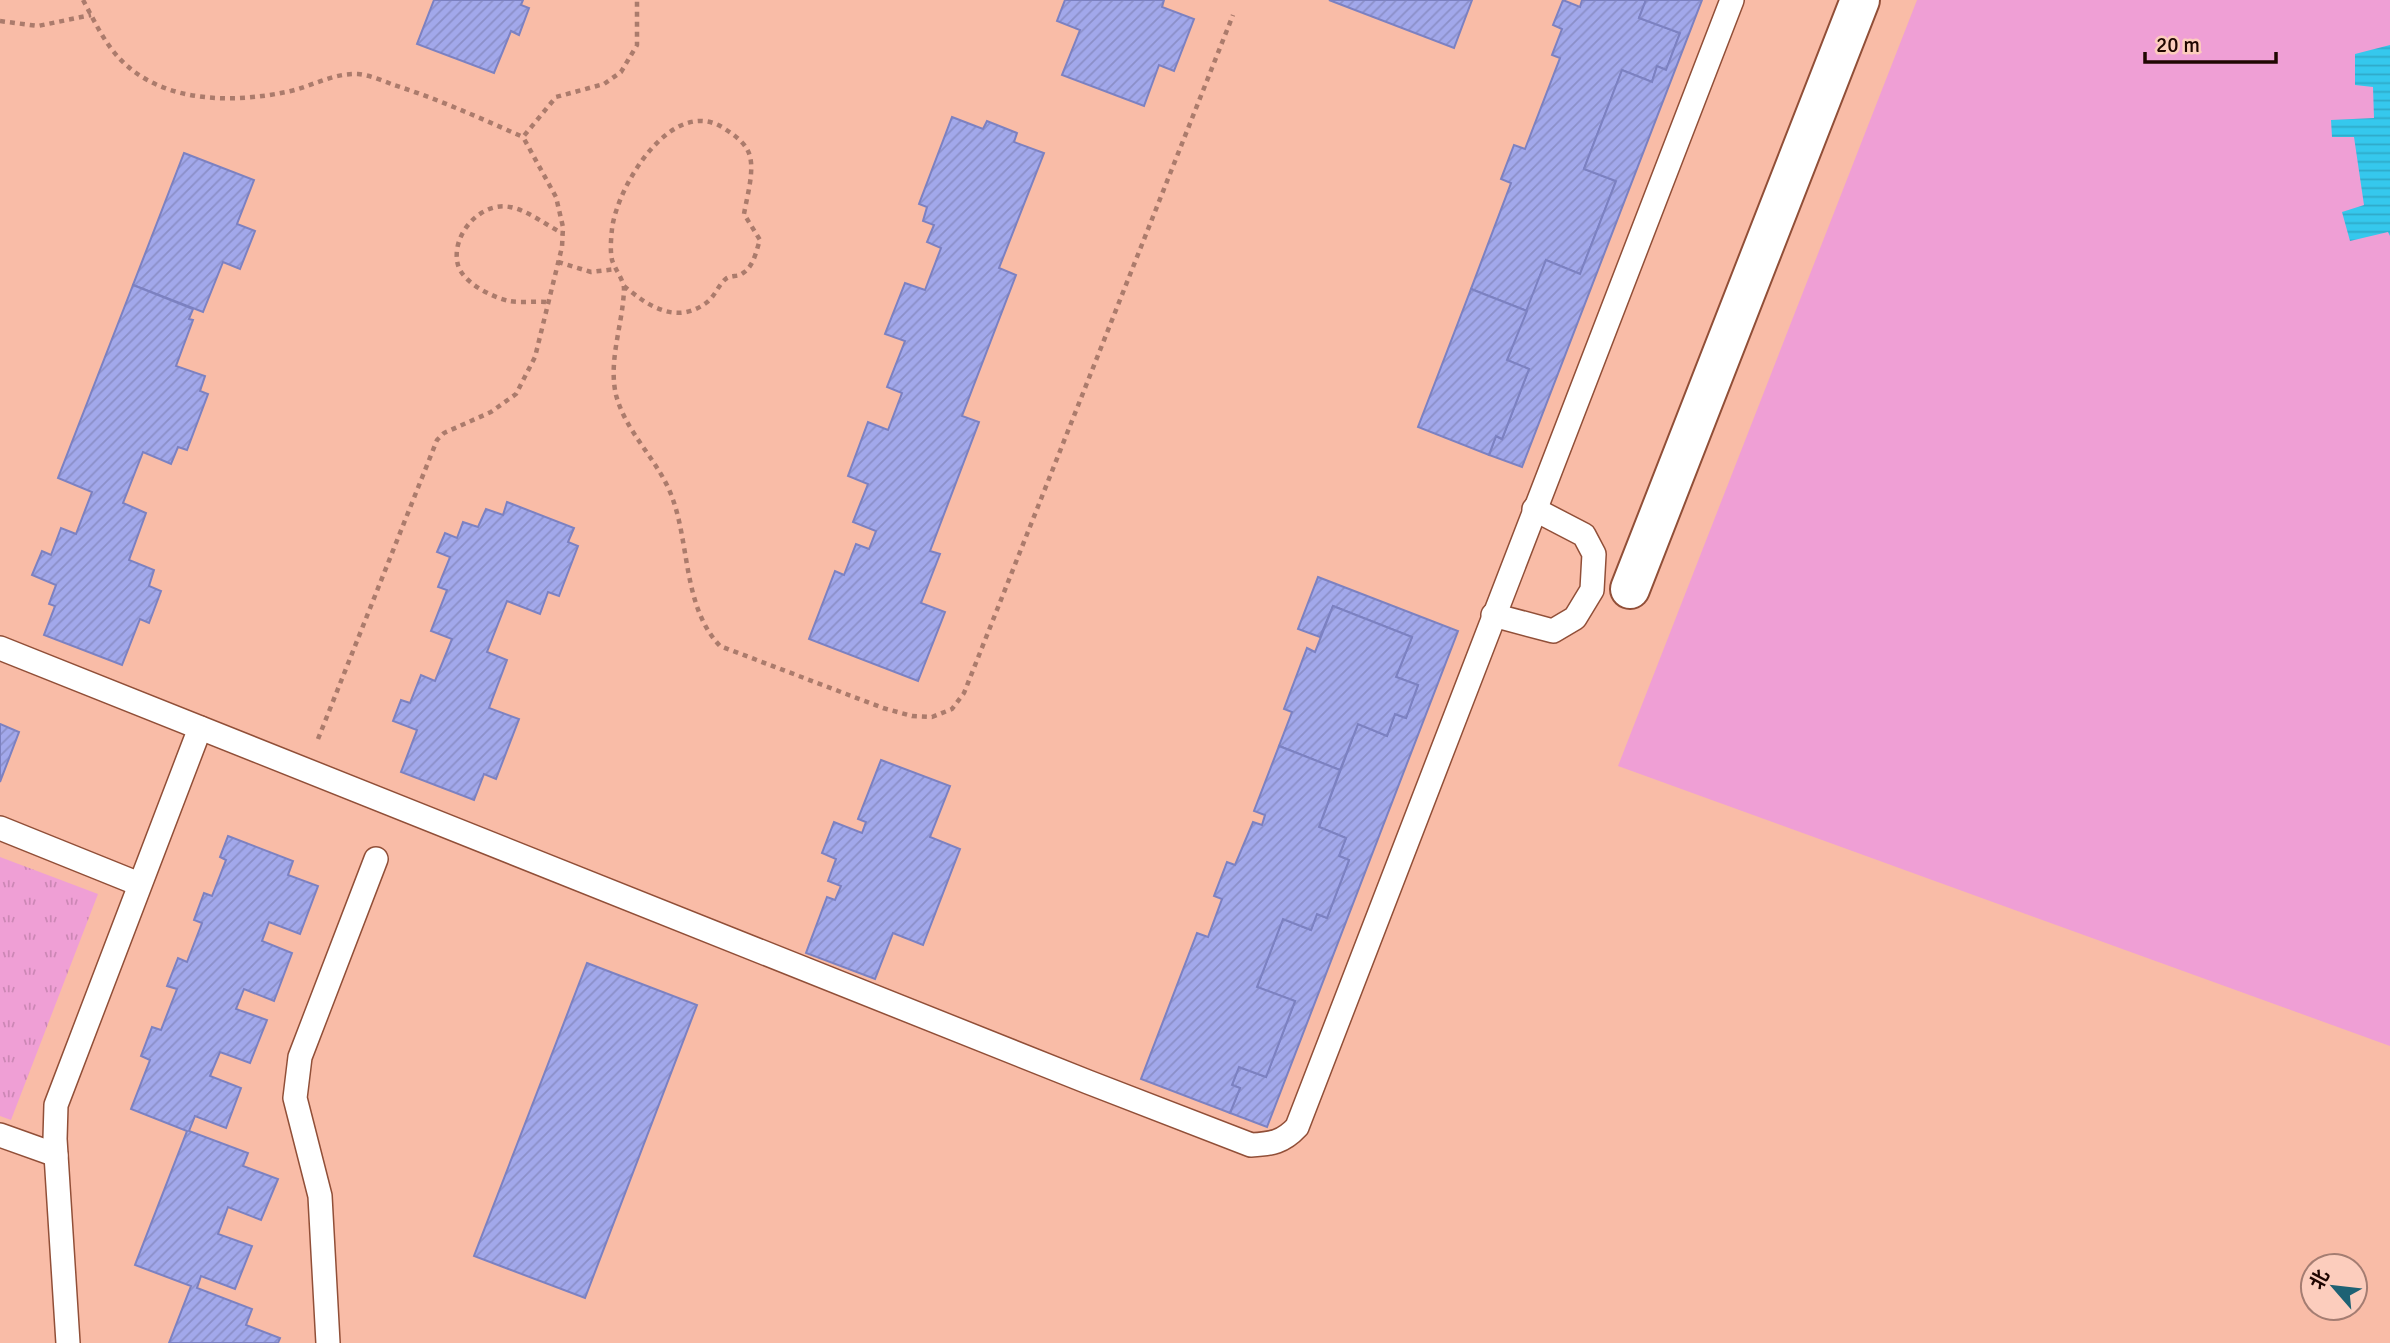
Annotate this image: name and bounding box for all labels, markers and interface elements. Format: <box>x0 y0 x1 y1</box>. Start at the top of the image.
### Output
scale bar <box>2145 21 2276 65</box>
text: 20 m <box>2156 32 2200 58</box>
north arrow <box>2299 1252 2369 1322</box>
text: 北 <box>2305 1265 2335 1294</box>

